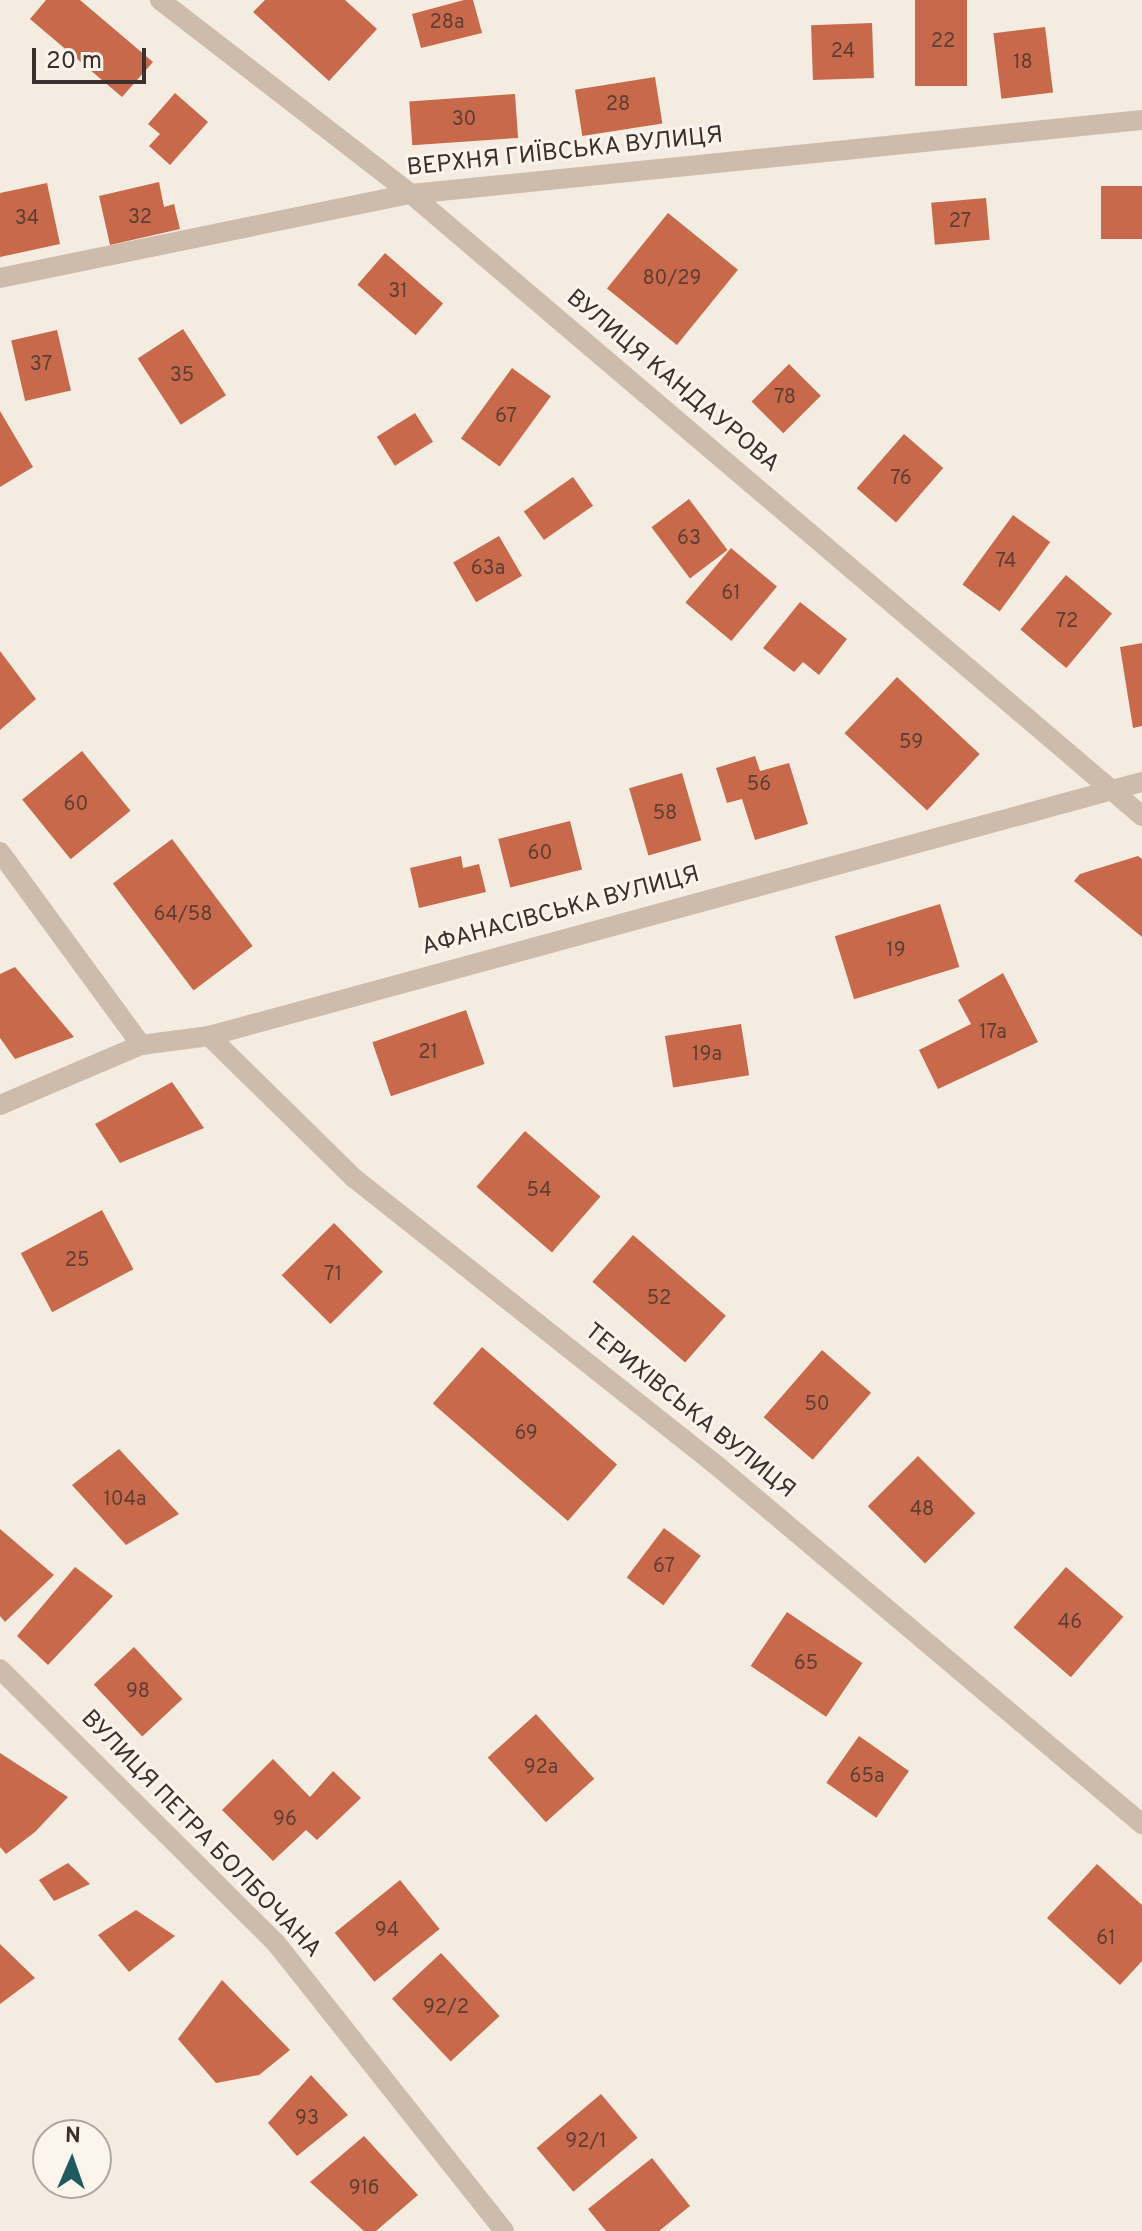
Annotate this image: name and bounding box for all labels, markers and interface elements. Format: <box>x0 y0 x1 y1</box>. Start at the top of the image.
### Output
house number: 28а <box>429 11 465 35</box>
house number: 22 <box>931 30 955 54</box>
scale bar <box>36 32 150 82</box>
house number: 24 <box>831 40 855 64</box>
text: 20 m <box>46 47 102 77</box>
house number: 18 <box>1013 51 1033 75</box>
house number: 28 <box>606 93 630 117</box>
house number: 30 <box>452 108 476 132</box>
street label: ВЕРХНЯ ГИЇВСЬКА ВУЛИЦЯ <box>405 122 725 184</box>
house number: 32 <box>128 206 152 230</box>
house number: 34 <box>15 207 39 231</box>
house number: 27 <box>949 210 971 234</box>
house number: 80/29 <box>643 267 701 291</box>
house number: 31 <box>388 280 408 304</box>
street label: ВУЛИЦЯ КАНДАУРОВА <box>560 284 784 480</box>
house number: 37 <box>30 353 52 377</box>
house number: 35 <box>170 364 194 388</box>
house number: 78 <box>774 386 796 410</box>
house number: 67 <box>495 405 517 429</box>
house number: 76 <box>890 467 912 491</box>
house number: 63 <box>677 527 701 551</box>
house number: 74 <box>996 550 1016 574</box>
house number: 63а <box>471 557 505 581</box>
house number: 61 <box>721 582 741 606</box>
house number: 72 <box>1056 610 1078 634</box>
house number: 59 <box>899 731 923 755</box>
house number: 56 <box>747 773 771 797</box>
house number: 60 <box>64 793 88 817</box>
house number: 58 <box>653 802 677 826</box>
house number: 60 <box>528 842 552 866</box>
street label: АФАНАСІВСЬКА ВУЛИЦЯ <box>419 861 703 963</box>
house number: 64/58 <box>154 903 212 927</box>
house number: 19 <box>886 939 906 963</box>
house number: 17а <box>979 1021 1007 1045</box>
house number: 21 <box>418 1041 438 1065</box>
house number: 19а <box>692 1043 722 1067</box>
house number: 54 <box>526 1179 552 1203</box>
house number: 25 <box>65 1249 89 1273</box>
house number: 71 <box>324 1263 342 1287</box>
house number: 52 <box>647 1287 671 1311</box>
street label: ТЕРИХІВСЬКА ВУЛИЦЯ <box>578 1318 800 1506</box>
house number: 50 <box>804 1393 830 1417</box>
house number: 69 <box>514 1422 538 1446</box>
house number: 104а <box>103 1488 147 1512</box>
house number: 48 <box>910 1498 934 1522</box>
house number: 67 <box>653 1555 675 1579</box>
house number: 46 <box>1058 1611 1082 1635</box>
house number: 65 <box>794 1652 818 1676</box>
house number: 98 <box>126 1680 150 1704</box>
street label: ВУЛИЦЯ ПЕТРА БОЛБОЧАНА <box>73 1705 327 1965</box>
house number: 92а <box>524 1756 558 1780</box>
house number: 65а <box>850 1765 884 1789</box>
house number: 96 <box>273 1808 297 1832</box>
house number: 94 <box>375 1919 399 1943</box>
house number: 61 <box>1096 1927 1116 1951</box>
house number: 92/2 <box>423 1996 469 2020</box>
house number: 93 <box>295 2107 319 2131</box>
north arrow <box>32 2119 112 2199</box>
text: N <box>64 2123 81 2150</box>
house number: 92/1 <box>565 2130 607 2154</box>
house number: 91б <box>349 2177 379 2201</box>

